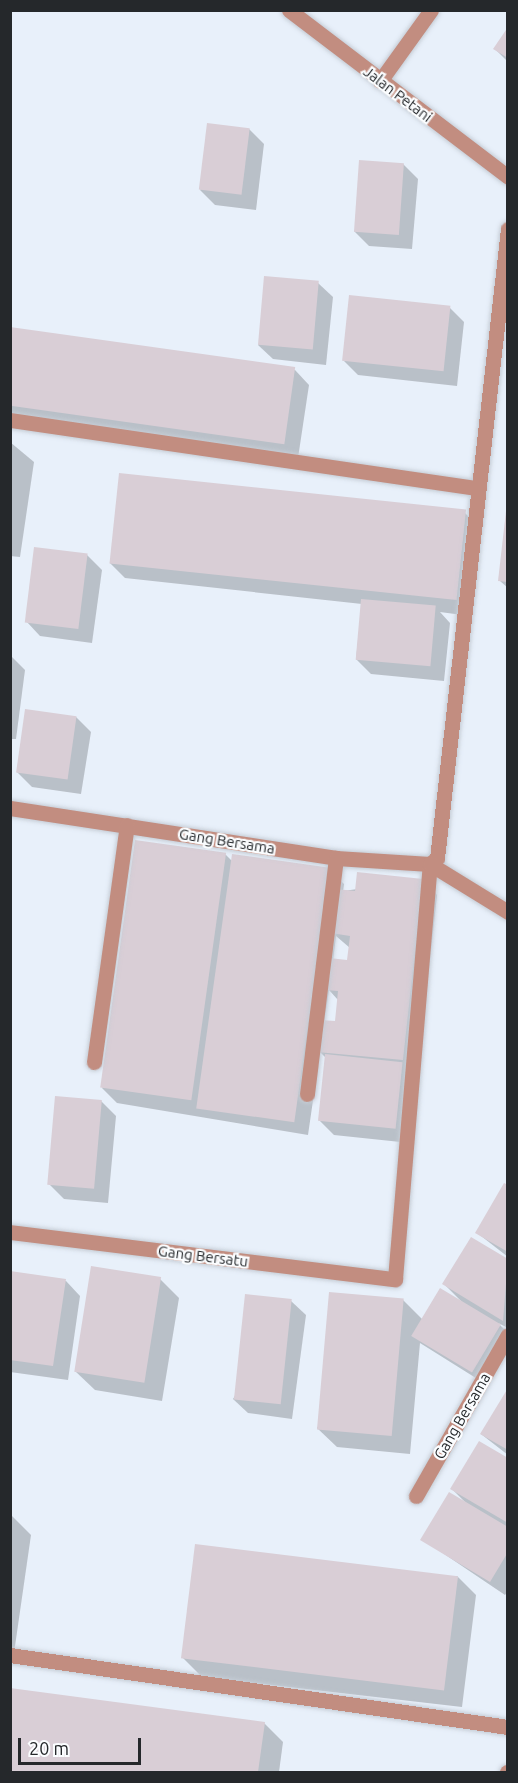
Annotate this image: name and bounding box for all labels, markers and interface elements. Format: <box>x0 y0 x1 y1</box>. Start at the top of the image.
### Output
street label: Jalan Petani <box>360 62 436 126</box>
street label: Gang Bersama <box>178 825 276 857</box>
street label: Gang Bersatu <box>157 1242 249 1270</box>
street label: Gang Bersama <box>430 1370 494 1462</box>
scale bar <box>21 1726 144 1764</box>
text: 20 m <box>29 1738 69 1758</box>

